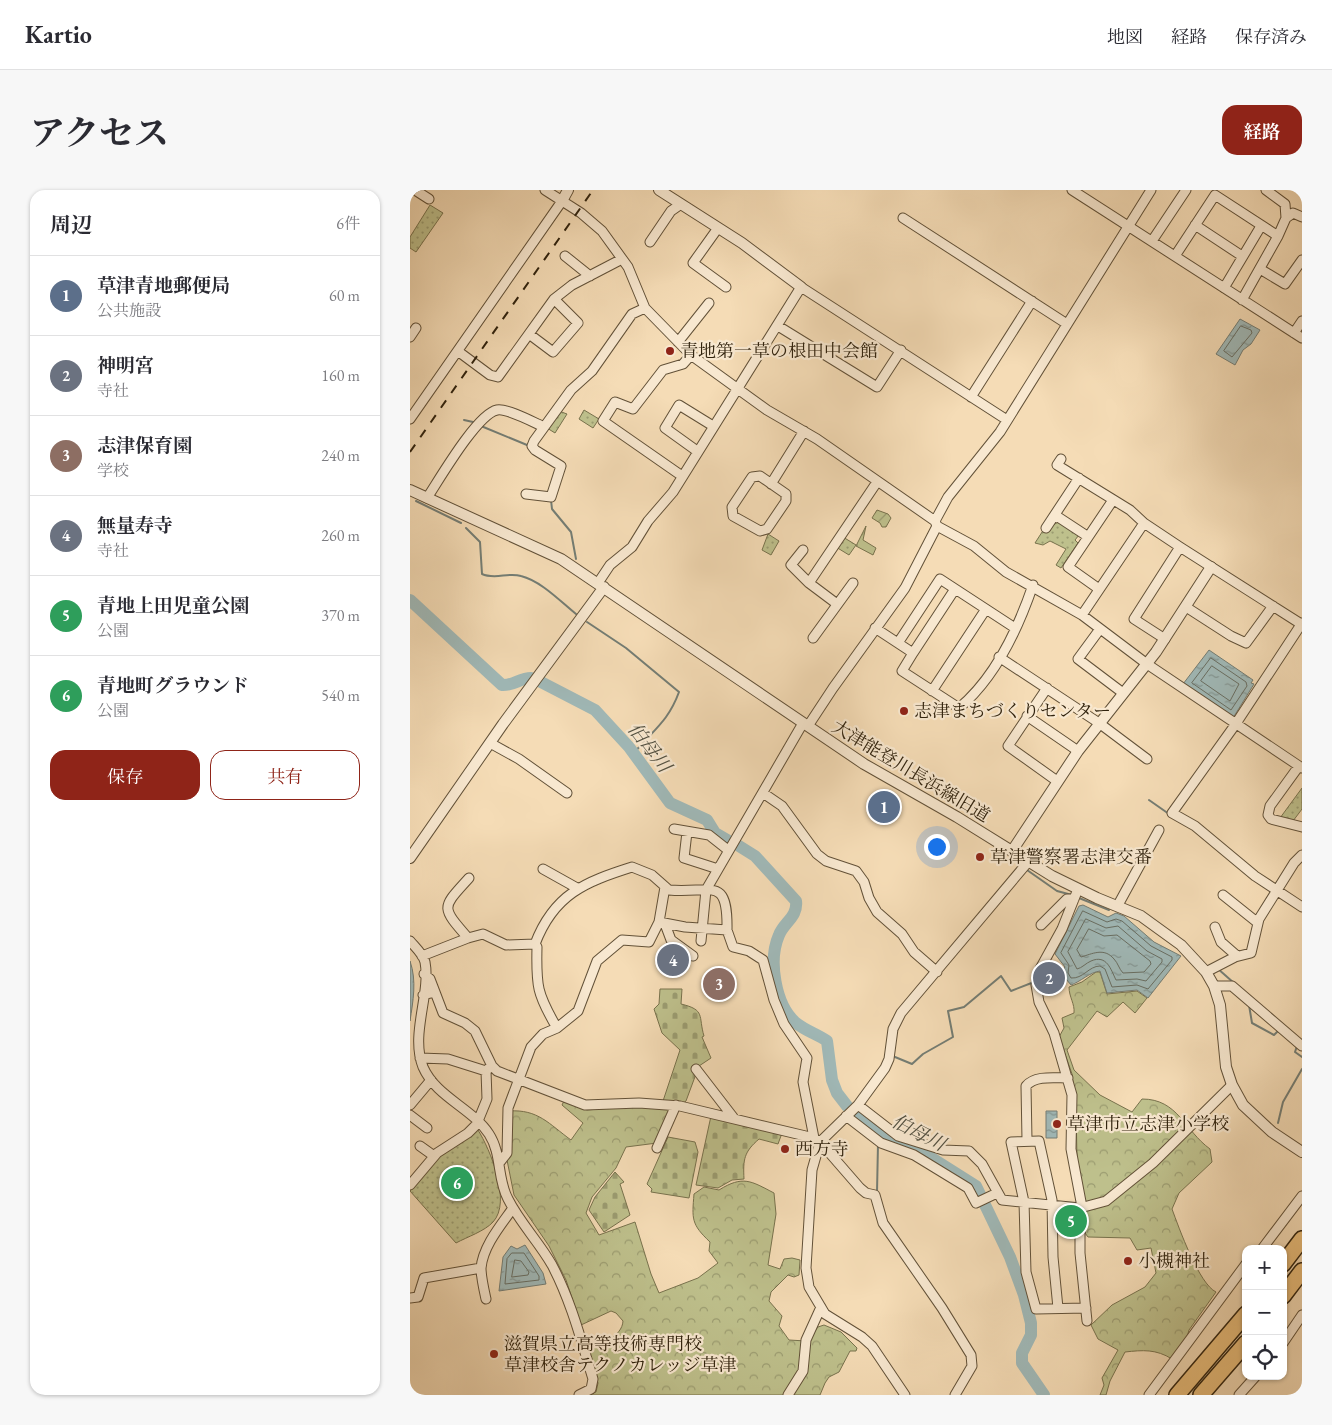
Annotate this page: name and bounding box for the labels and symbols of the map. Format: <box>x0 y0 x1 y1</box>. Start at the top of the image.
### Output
place label: 青地第一草の根田中会館 <box>680 339 878 362</box>
marker: 青地第一草の根田中会館 <box>664 345 676 357</box>
place label: 志津まちづくりセンター <box>914 699 1111 722</box>
marker: 志津まちづくりセンター <box>898 705 910 717</box>
street label: 大津能登川長浜線旧道 <box>828 714 994 827</box>
water label: 伯母川 <box>622 717 678 779</box>
pin: 1 <box>868 788 900 826</box>
your location <box>924 834 950 860</box>
place label: 草津警察署志津交番 <box>990 845 1152 868</box>
marker: 草津警察署志津交番 <box>974 851 986 863</box>
pin: 4 <box>657 941 689 979</box>
pin: 2 <box>1033 959 1065 997</box>
pin: 3 <box>703 965 735 1003</box>
water label: 伯母川 <box>888 1108 952 1157</box>
place label: 草津市立志津小学校 <box>1067 1112 1229 1135</box>
marker: 草津市立志津小学校 <box>1051 1118 1063 1130</box>
place label: 西方寺 <box>795 1137 849 1160</box>
marker: 西方寺 <box>779 1143 791 1155</box>
pin: 6 <box>441 1164 473 1202</box>
pin: 5 <box>1055 1202 1087 1240</box>
place label: 小槻神社 <box>1138 1249 1210 1272</box>
marker: 小槻神社 <box>1122 1255 1134 1267</box>
place label: 滋賀県立高等技術専門校 草津校舎テクノカレッジ草津 <box>504 1332 737 1376</box>
marker: 滋賀県立高等技術専門校 草津校舎テクノカレッジ草津 <box>488 1348 500 1360</box>

